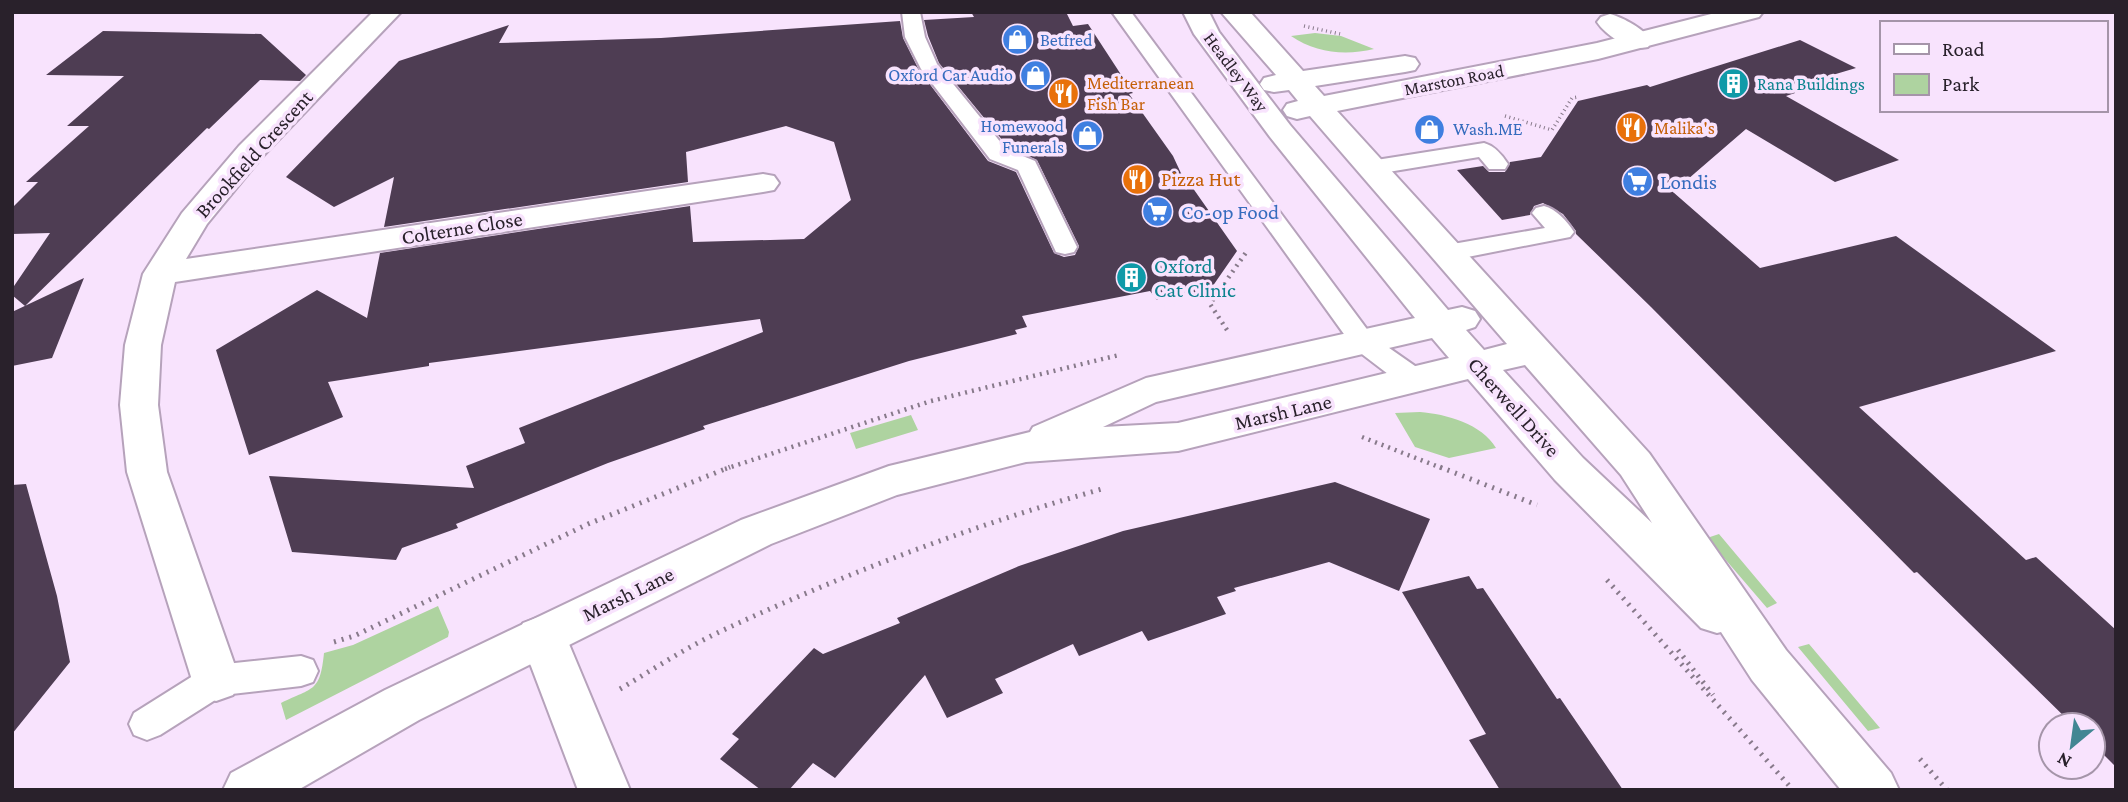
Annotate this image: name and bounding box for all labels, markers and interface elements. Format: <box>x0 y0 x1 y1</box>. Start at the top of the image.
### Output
legend <box>1880 21 2107 112</box>
shop icon: Betfred <box>1000 23 1034 57</box>
street label: Headley Way <box>1200 28 1273 116</box>
place label: Betfred <box>1040 30 1093 50</box>
text: Road <box>1942 37 1985 61</box>
shop icon: Oxford Car Audio <box>1019 58 1053 92</box>
street label: Marston Road <box>1403 60 1506 99</box>
place label: Oxford Car Audio <box>888 65 1013 85</box>
building icon: Rana Buildings <box>1717 67 1751 101</box>
text: Park <box>1942 72 1979 96</box>
place label: Mediterranean Fish Bar <box>1087 73 1194 114</box>
place label: Rana Buildings <box>1757 74 1865 94</box>
restaurant icon: Mediterranean Fish Bar <box>1047 76 1081 110</box>
street label: Brookfield Crescent <box>190 85 318 223</box>
restaurant icon: Malika's <box>1614 111 1648 145</box>
shop icon: Wash.ME <box>1413 112 1447 146</box>
place label: Homewood Funerals <box>981 116 1065 157</box>
place label: Malika's <box>1654 118 1715 138</box>
shop icon: Homewood Funerals <box>1070 119 1104 153</box>
place label: Wash.ME <box>1453 119 1523 139</box>
restaurant icon: Pizza Hut <box>1121 162 1155 196</box>
supermarket icon: Londis <box>1620 165 1654 199</box>
place label: Pizza Hut <box>1161 167 1241 191</box>
place label: Londis <box>1660 170 1717 194</box>
supermarket icon: Co-op Food <box>1141 195 1175 229</box>
place label: Co-op Food <box>1181 200 1279 224</box>
street label: Colterne Close <box>400 207 524 249</box>
place label: Oxford Cat Clinic <box>1154 254 1236 302</box>
building icon: Oxford Cat Clinic <box>1114 261 1148 295</box>
street label: Cherwell Drive <box>1463 352 1565 462</box>
street label: Marsh Lane <box>1232 389 1334 435</box>
street label: Marsh Lane <box>578 562 678 626</box>
north arrow <box>2037 711 2107 781</box>
text: N <box>2053 748 2075 773</box>

